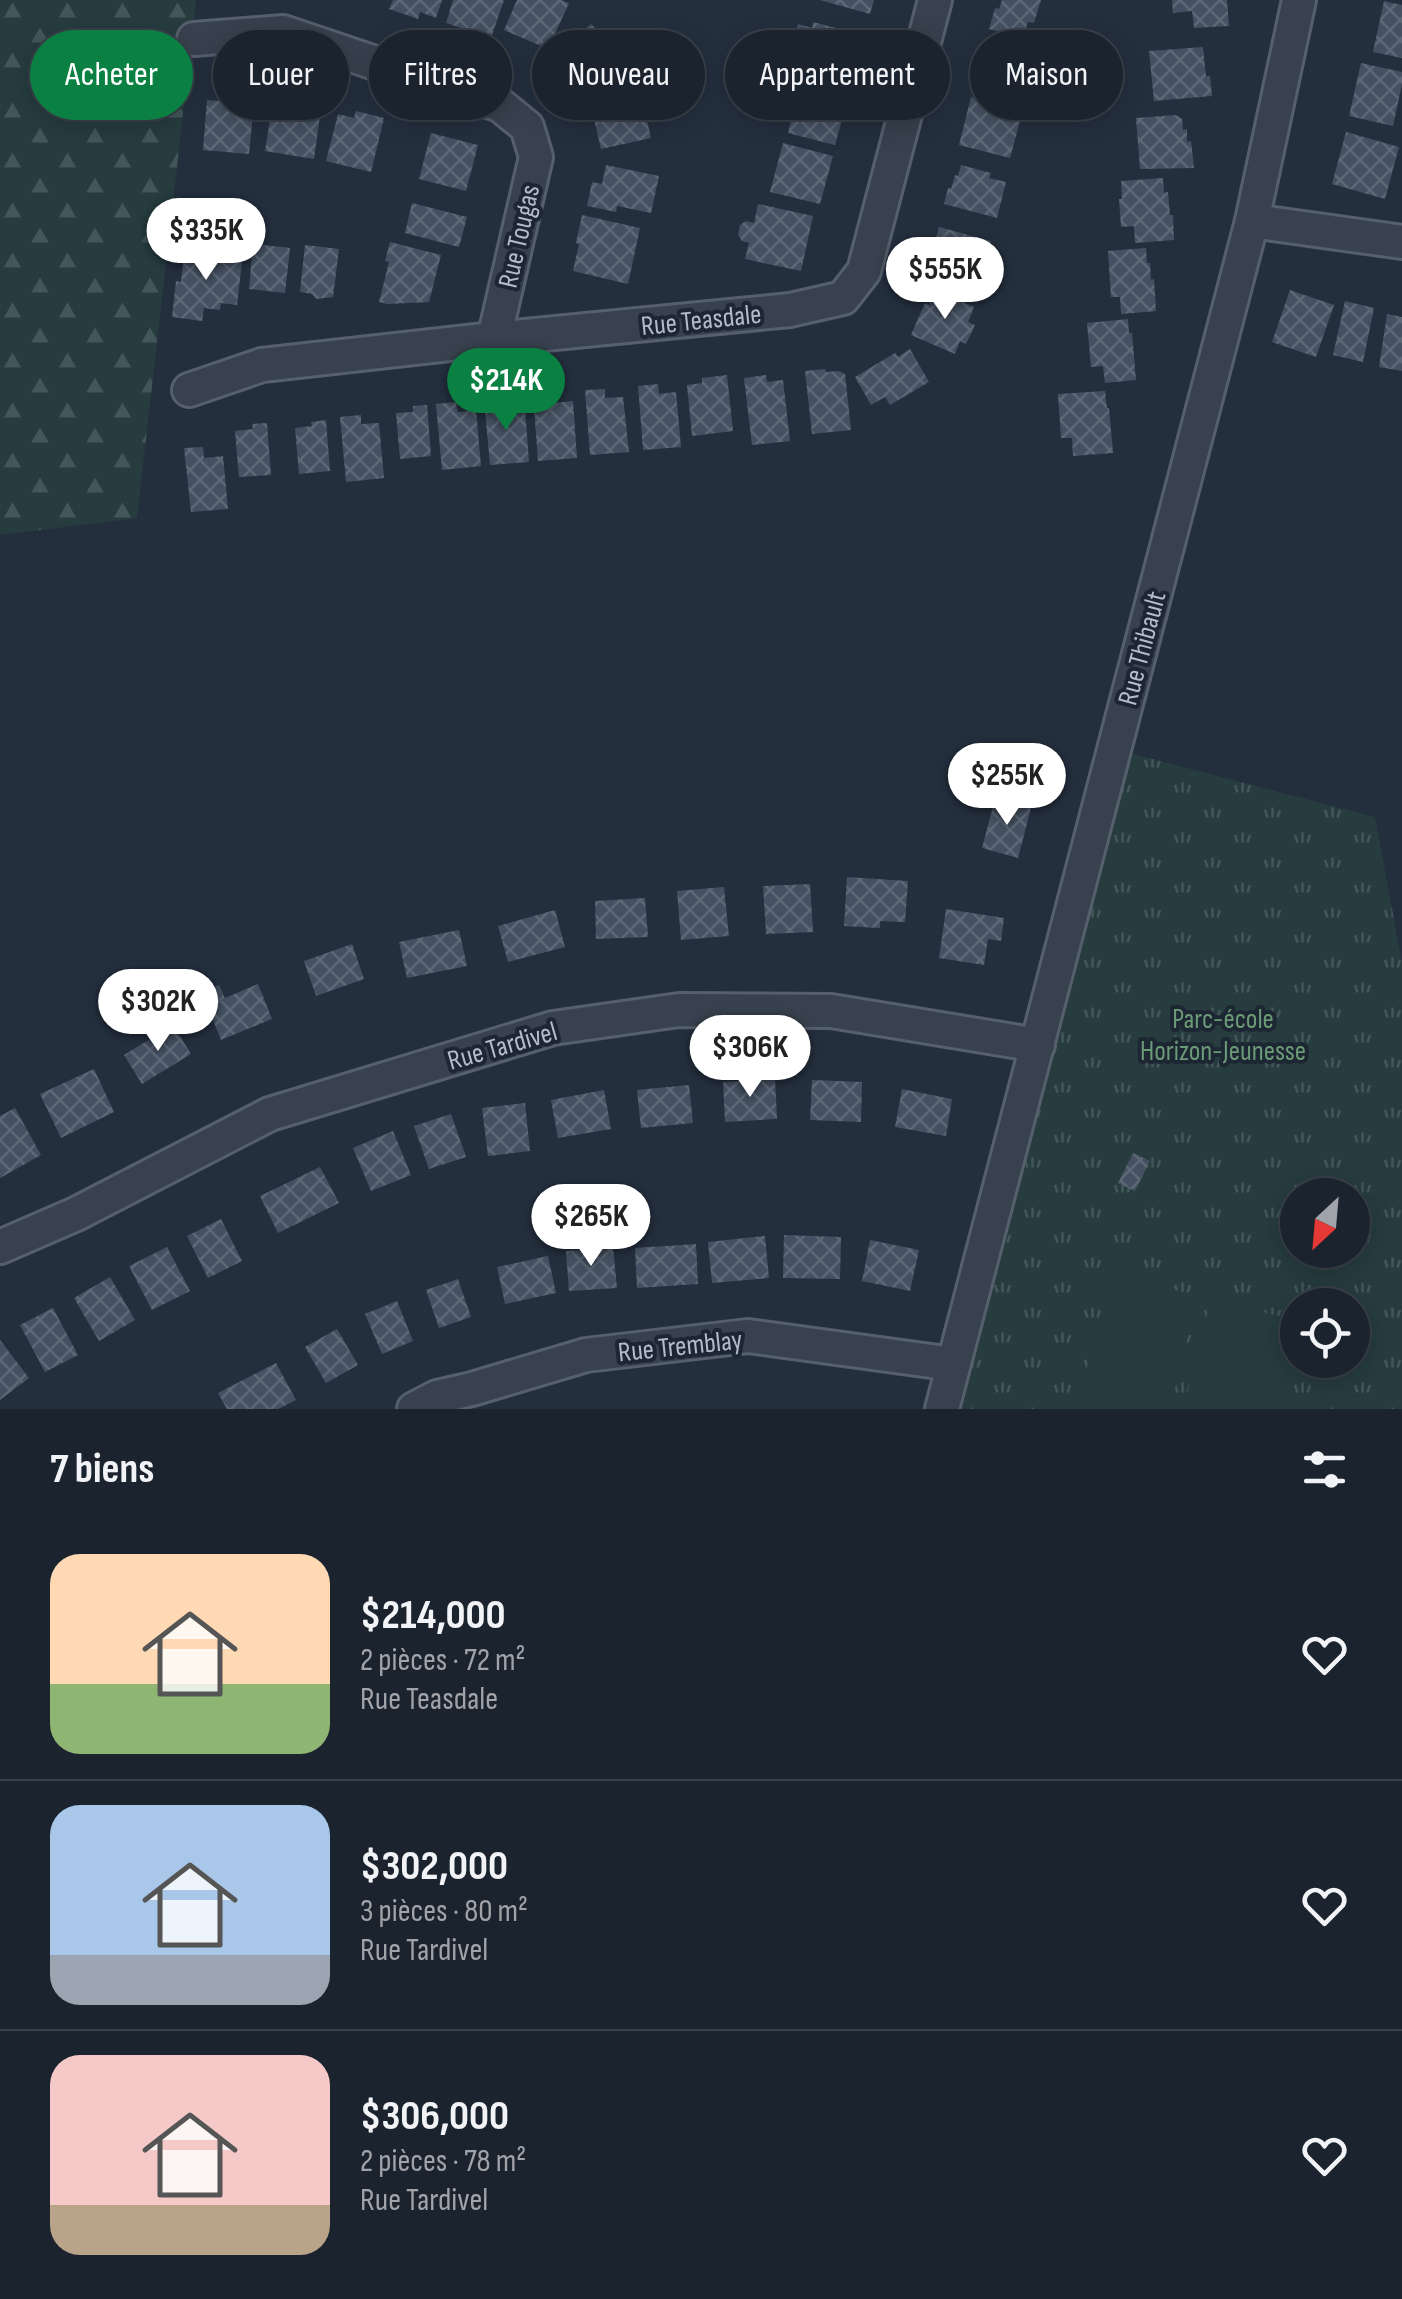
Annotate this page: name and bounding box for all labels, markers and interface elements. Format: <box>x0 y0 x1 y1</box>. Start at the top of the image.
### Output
chip: Acheter <box>30 30 193 120</box>
chip: Louer <box>213 30 349 120</box>
chip: Filtres <box>369 30 512 120</box>
chip: Nouveau <box>532 30 705 120</box>
chip: Appartement <box>725 30 950 120</box>
chip: Maison <box>970 30 1123 120</box>
street label: Rue Tougas <box>492 182 547 291</box>
pin: $335K <box>136 198 276 283</box>
text: $335K <box>169 211 243 250</box>
pin: $555K <box>875 237 1015 322</box>
text: $555K <box>908 250 982 289</box>
street label: Rue Teasdale <box>639 298 763 343</box>
pin: $214K <box>436 348 576 433</box>
text: $214K <box>469 361 543 400</box>
street label: Rue Thibault <box>1111 588 1173 709</box>
pin: $255K <box>937 743 1077 828</box>
text: $255K <box>970 756 1044 795</box>
pin: $302K <box>88 969 228 1054</box>
text: $302K <box>120 982 196 1021</box>
park label: Parc-école Horizon-Jeunesse <box>1140 1003 1306 1068</box>
street label: Rue Tardivel <box>444 1015 561 1078</box>
pin: $306K <box>680 1015 820 1100</box>
text: $306K <box>712 1028 788 1067</box>
north arrow <box>1280 1178 1370 1268</box>
map controls <box>1280 1178 1370 1378</box>
pin: $265K <box>521 1184 661 1269</box>
text: $265K <box>553 1197 629 1236</box>
button: locate <box>1280 1288 1370 1378</box>
street label: Rue Tremblay <box>616 1324 744 1369</box>
icon: filters <box>1297 1442 1352 1497</box>
text: 7 biens <box>50 1444 154 1495</box>
text: $214,000 <box>360 1590 506 1641</box>
icon: home <box>130 1594 250 1714</box>
icon: heart <box>1297 1627 1352 1682</box>
text: 2 pièces · 72 m² <box>360 1641 525 1680</box>
text: Rue Teasdale <box>360 1680 498 1719</box>
text: $302,000 <box>360 1841 508 1892</box>
icon: home <box>130 1845 250 1965</box>
icon: heart <box>1297 1878 1352 1933</box>
text: 3 pièces · 80 m² <box>360 1892 528 1931</box>
text: Rue Tardivel <box>360 1931 488 1970</box>
text: $306,000 <box>360 2091 509 2142</box>
icon: home <box>130 2095 250 2215</box>
icon: heart <box>1297 2128 1352 2183</box>
text: 2 pièces · 78 m² <box>360 2142 526 2181</box>
text: Rue Tardivel <box>360 2181 488 2220</box>

